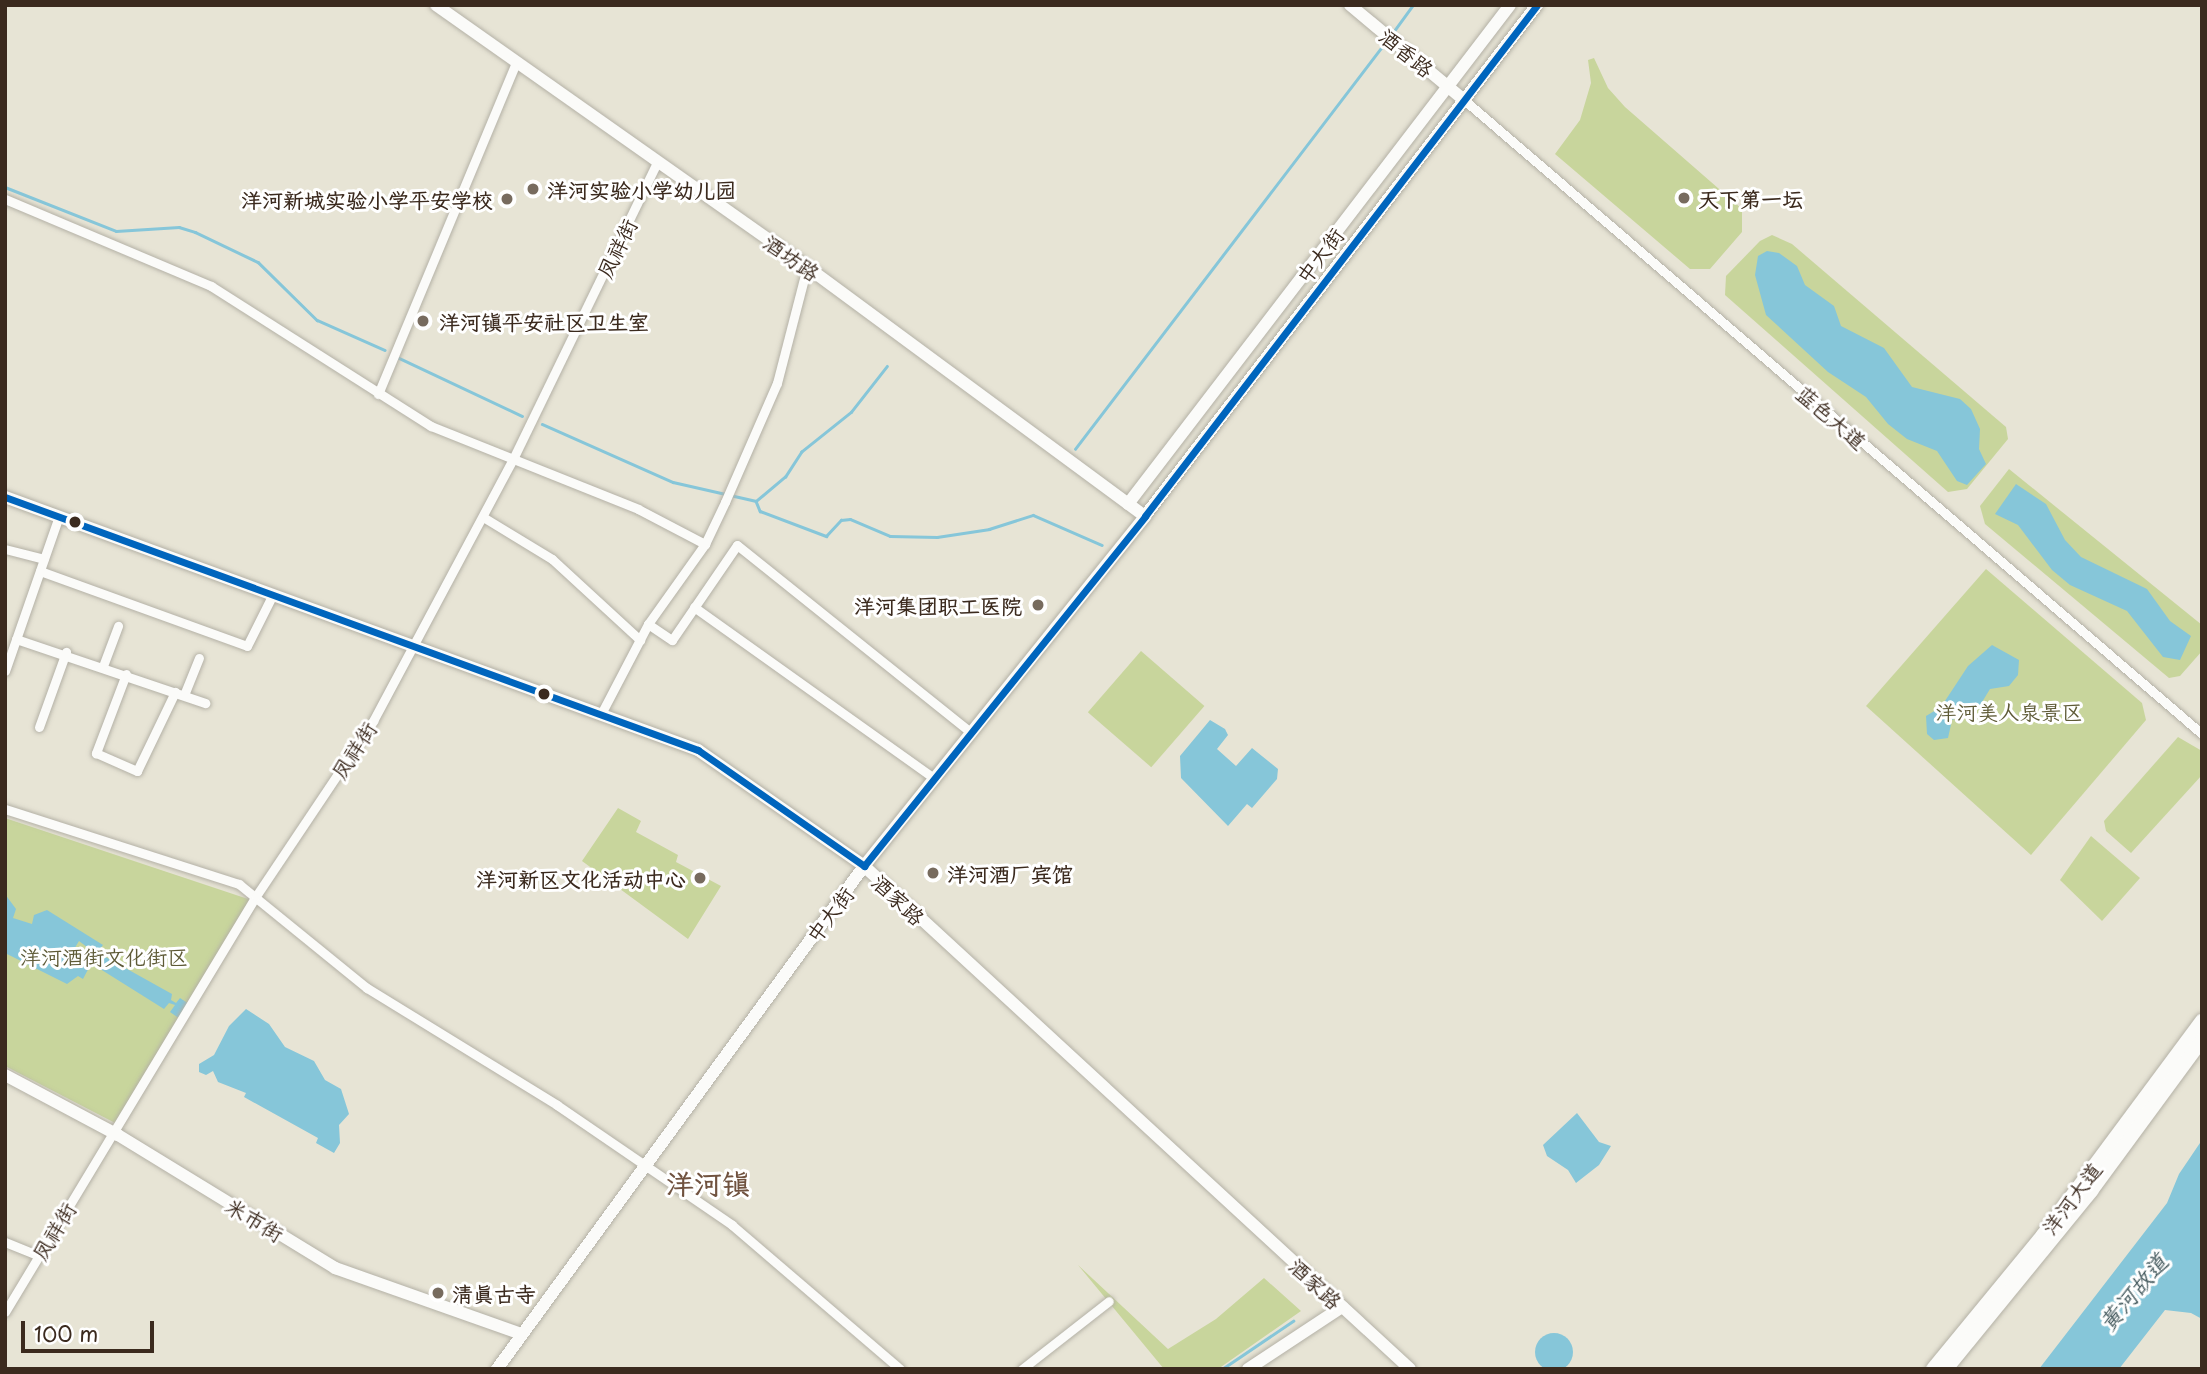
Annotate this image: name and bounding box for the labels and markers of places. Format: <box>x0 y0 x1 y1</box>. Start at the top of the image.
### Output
place label: 洋河实验小学幼儿园 <box>547 176 736 202</box>
marker: 洋河实验小学幼儿园 <box>525 181 541 197</box>
place label: 天下第一坛 <box>1698 185 1803 211</box>
place label: 洋河新城实验小学平安学校 <box>241 186 493 212</box>
marker: 天下第一坛 <box>1676 190 1692 206</box>
marker: 洋河新城实验小学平安学校 <box>499 191 515 207</box>
place label: 洋河镇平安社区卫生室 <box>439 308 649 334</box>
marker: 洋河镇平安社区卫生室 <box>413 311 433 331</box>
unlabelled marker <box>68 515 82 529</box>
place label: 洋河集团职工医院 <box>854 592 1022 618</box>
marker: 洋河集团职工医院 <box>1028 595 1048 615</box>
unlabelled marker <box>537 687 551 701</box>
place label: 洋河酒厂宾馆 <box>947 860 1073 886</box>
place label: 洋河新区文化活动中心 <box>476 865 686 891</box>
marker: 洋河酒厂宾馆 <box>925 865 941 881</box>
marker: 洋河新区文化活动中心 <box>692 870 708 886</box>
place label: 清真古寺 <box>452 1280 536 1306</box>
marker: 清真古寺 <box>430 1285 446 1301</box>

